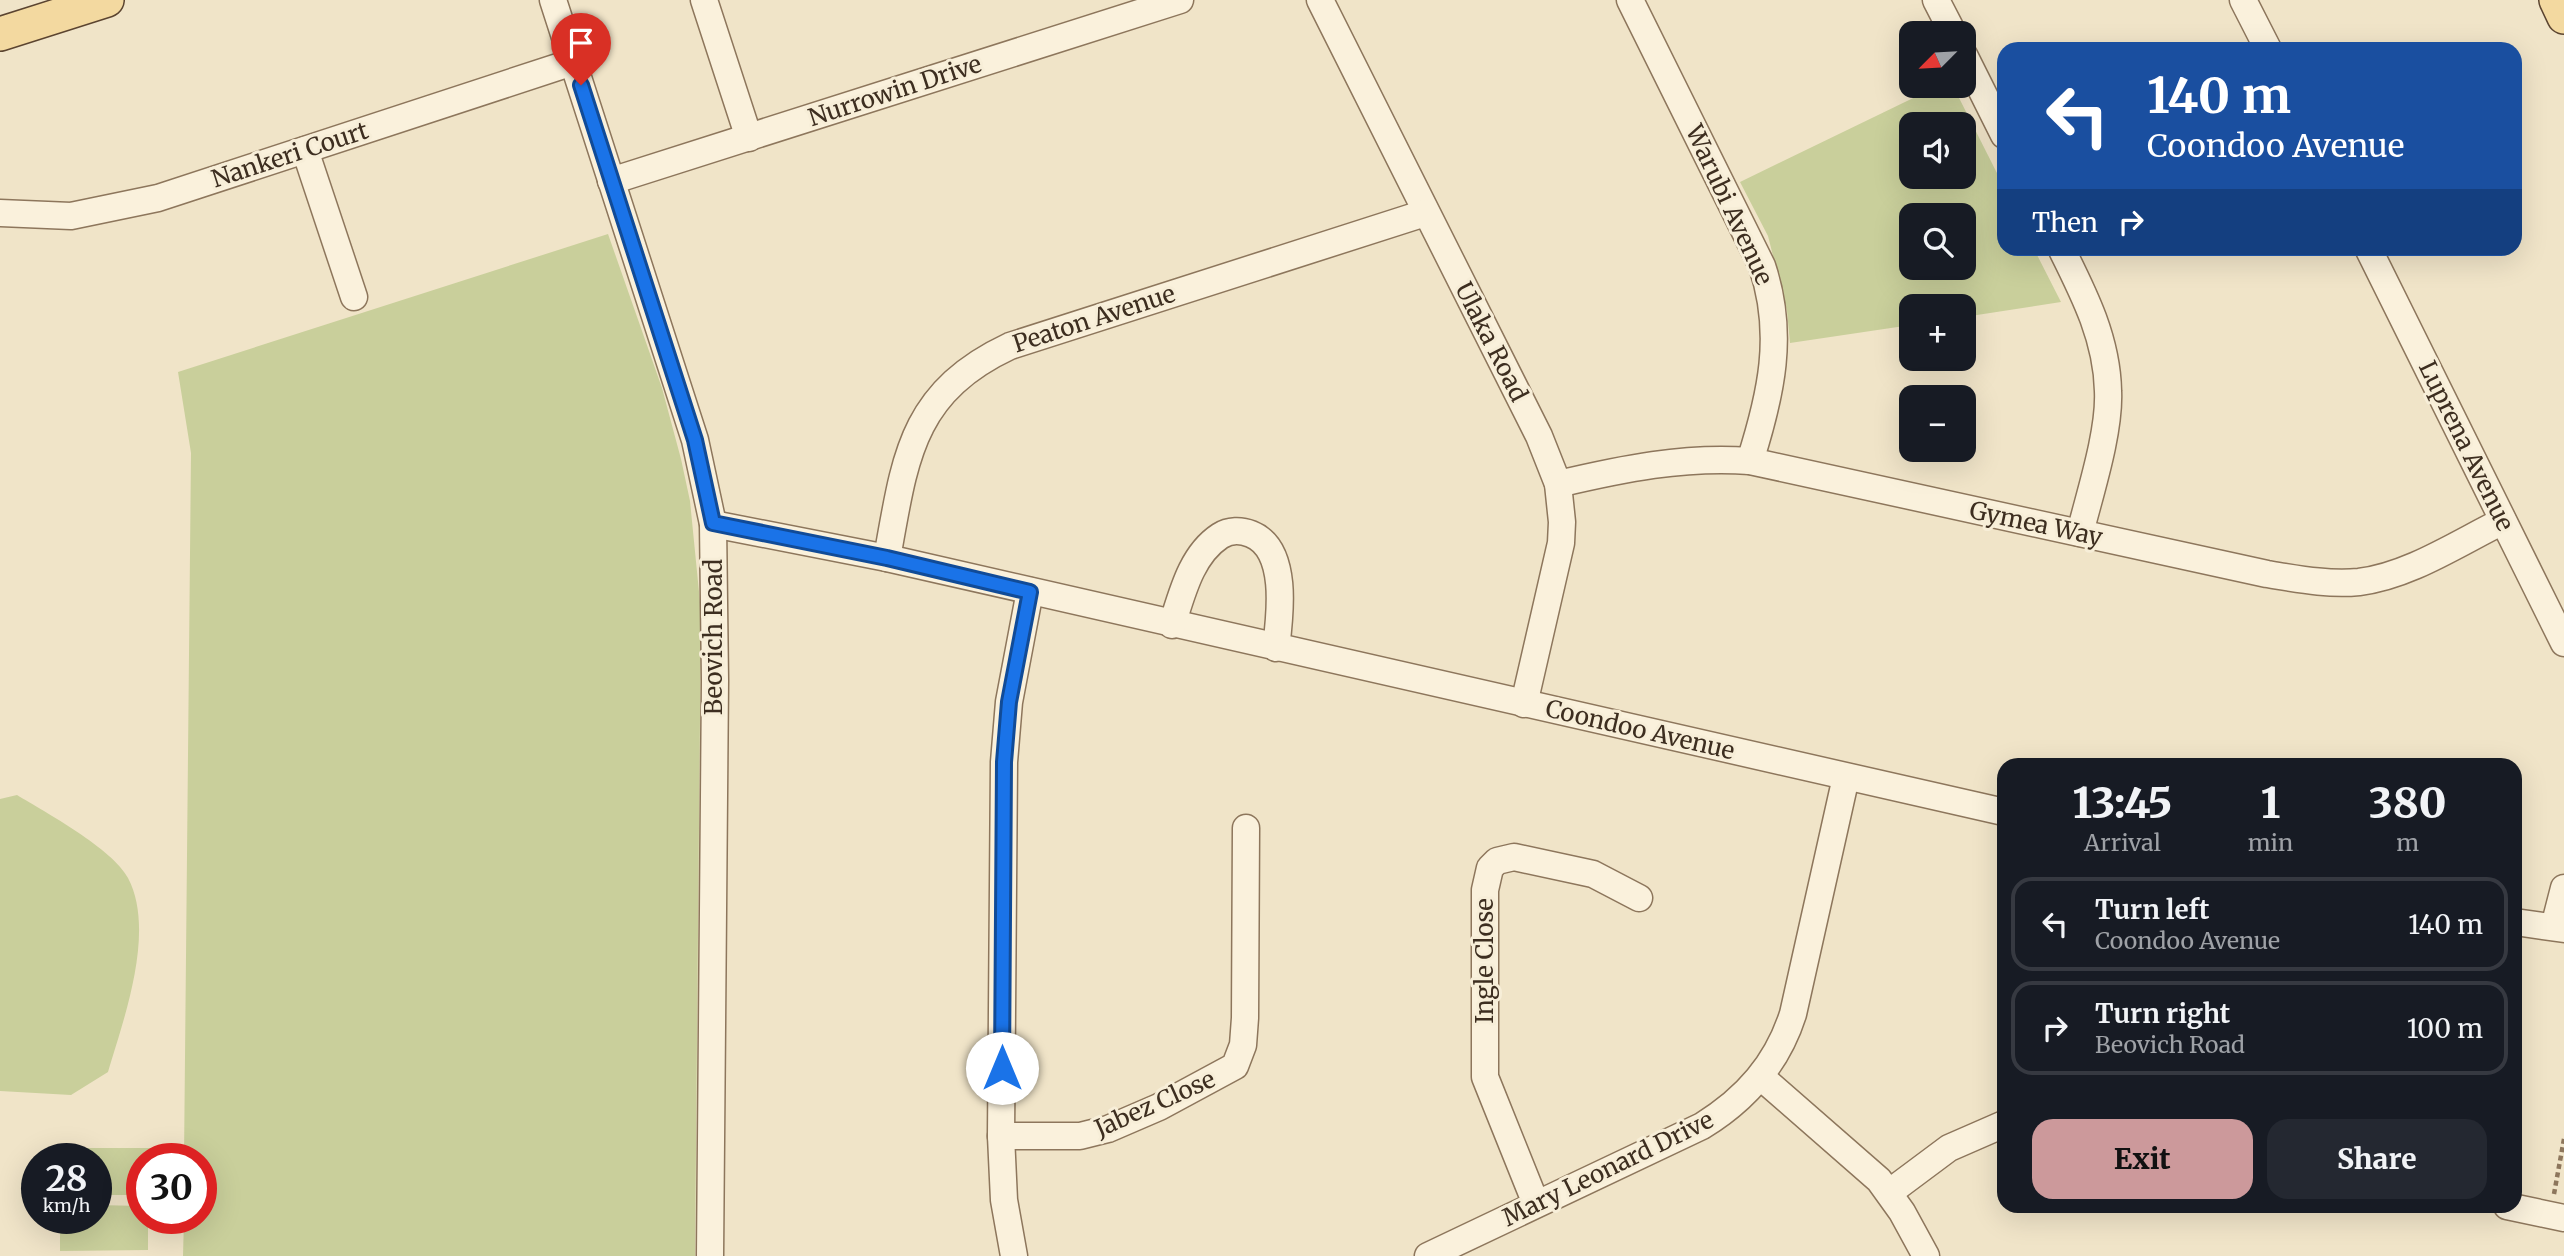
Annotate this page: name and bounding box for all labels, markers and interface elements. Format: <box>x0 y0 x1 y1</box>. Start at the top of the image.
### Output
pin <box>551 13 611 85</box>
north arrow <box>1899 21 1976 98</box>
map controls <box>1899 21 1976 462</box>
icon: arrive <box>562 24 600 62</box>
street label: Nurrowin Drive <box>804 48 985 133</box>
text: 140 m <box>2147 65 2291 126</box>
icon: left <box>2032 70 2123 161</box>
button: sound <box>1899 112 1976 189</box>
street label: Nankeri Court <box>208 114 373 194</box>
street label: Warubi Avenue <box>1678 119 1780 290</box>
text: Coondoo Avenue <box>2147 126 2404 166</box>
button: search <box>1899 203 1976 280</box>
icon: right <box>2112 203 2150 241</box>
text: Then <box>2032 206 2098 239</box>
street label: Ulaka Road <box>1448 277 1535 407</box>
street label: Peaton Avenue <box>1009 278 1179 359</box>
button: + <box>1899 294 1976 371</box>
street label: Luprena Avenue <box>2412 356 2521 536</box>
button: − <box>1899 385 1976 462</box>
street label: Gymea Way <box>1967 494 2106 553</box>
street label: Beovich Road <box>698 559 729 715</box>
street label: Coondoo Avenue <box>1543 693 1738 766</box>
text: 13:45 <box>2072 777 2172 829</box>
text: 1 <box>2261 777 2280 829</box>
text: 380 <box>2369 777 2447 829</box>
text: Arrival <box>2084 828 2161 857</box>
text: min <box>2248 828 2293 857</box>
text: m <box>2396 828 2419 857</box>
text: Turn left <box>2095 893 2209 926</box>
street label: Ingle Close <box>1469 898 1500 1024</box>
icon: left <box>2036 905 2074 943</box>
text: 140 m <box>2408 908 2483 941</box>
text: Coondoo Avenue <box>2095 926 2280 955</box>
text: Turn right <box>2095 997 2230 1030</box>
icon: right <box>2036 1009 2074 1047</box>
text: 100 m <box>2407 1012 2483 1045</box>
text: Beovich Road <box>2095 1030 2245 1059</box>
position arrow <box>965 1031 1039 1105</box>
street label: Jabez Close <box>1089 1063 1220 1144</box>
street label: Mary Leonard Drive <box>1497 1104 1718 1233</box>
button: Exit <box>2032 1119 2253 1199</box>
button: Share <box>2267 1119 2487 1199</box>
speed limit sign: 30 <box>126 1143 217 1234</box>
text: 28 <box>45 1157 88 1201</box>
text: km/h <box>43 1194 90 1217</box>

